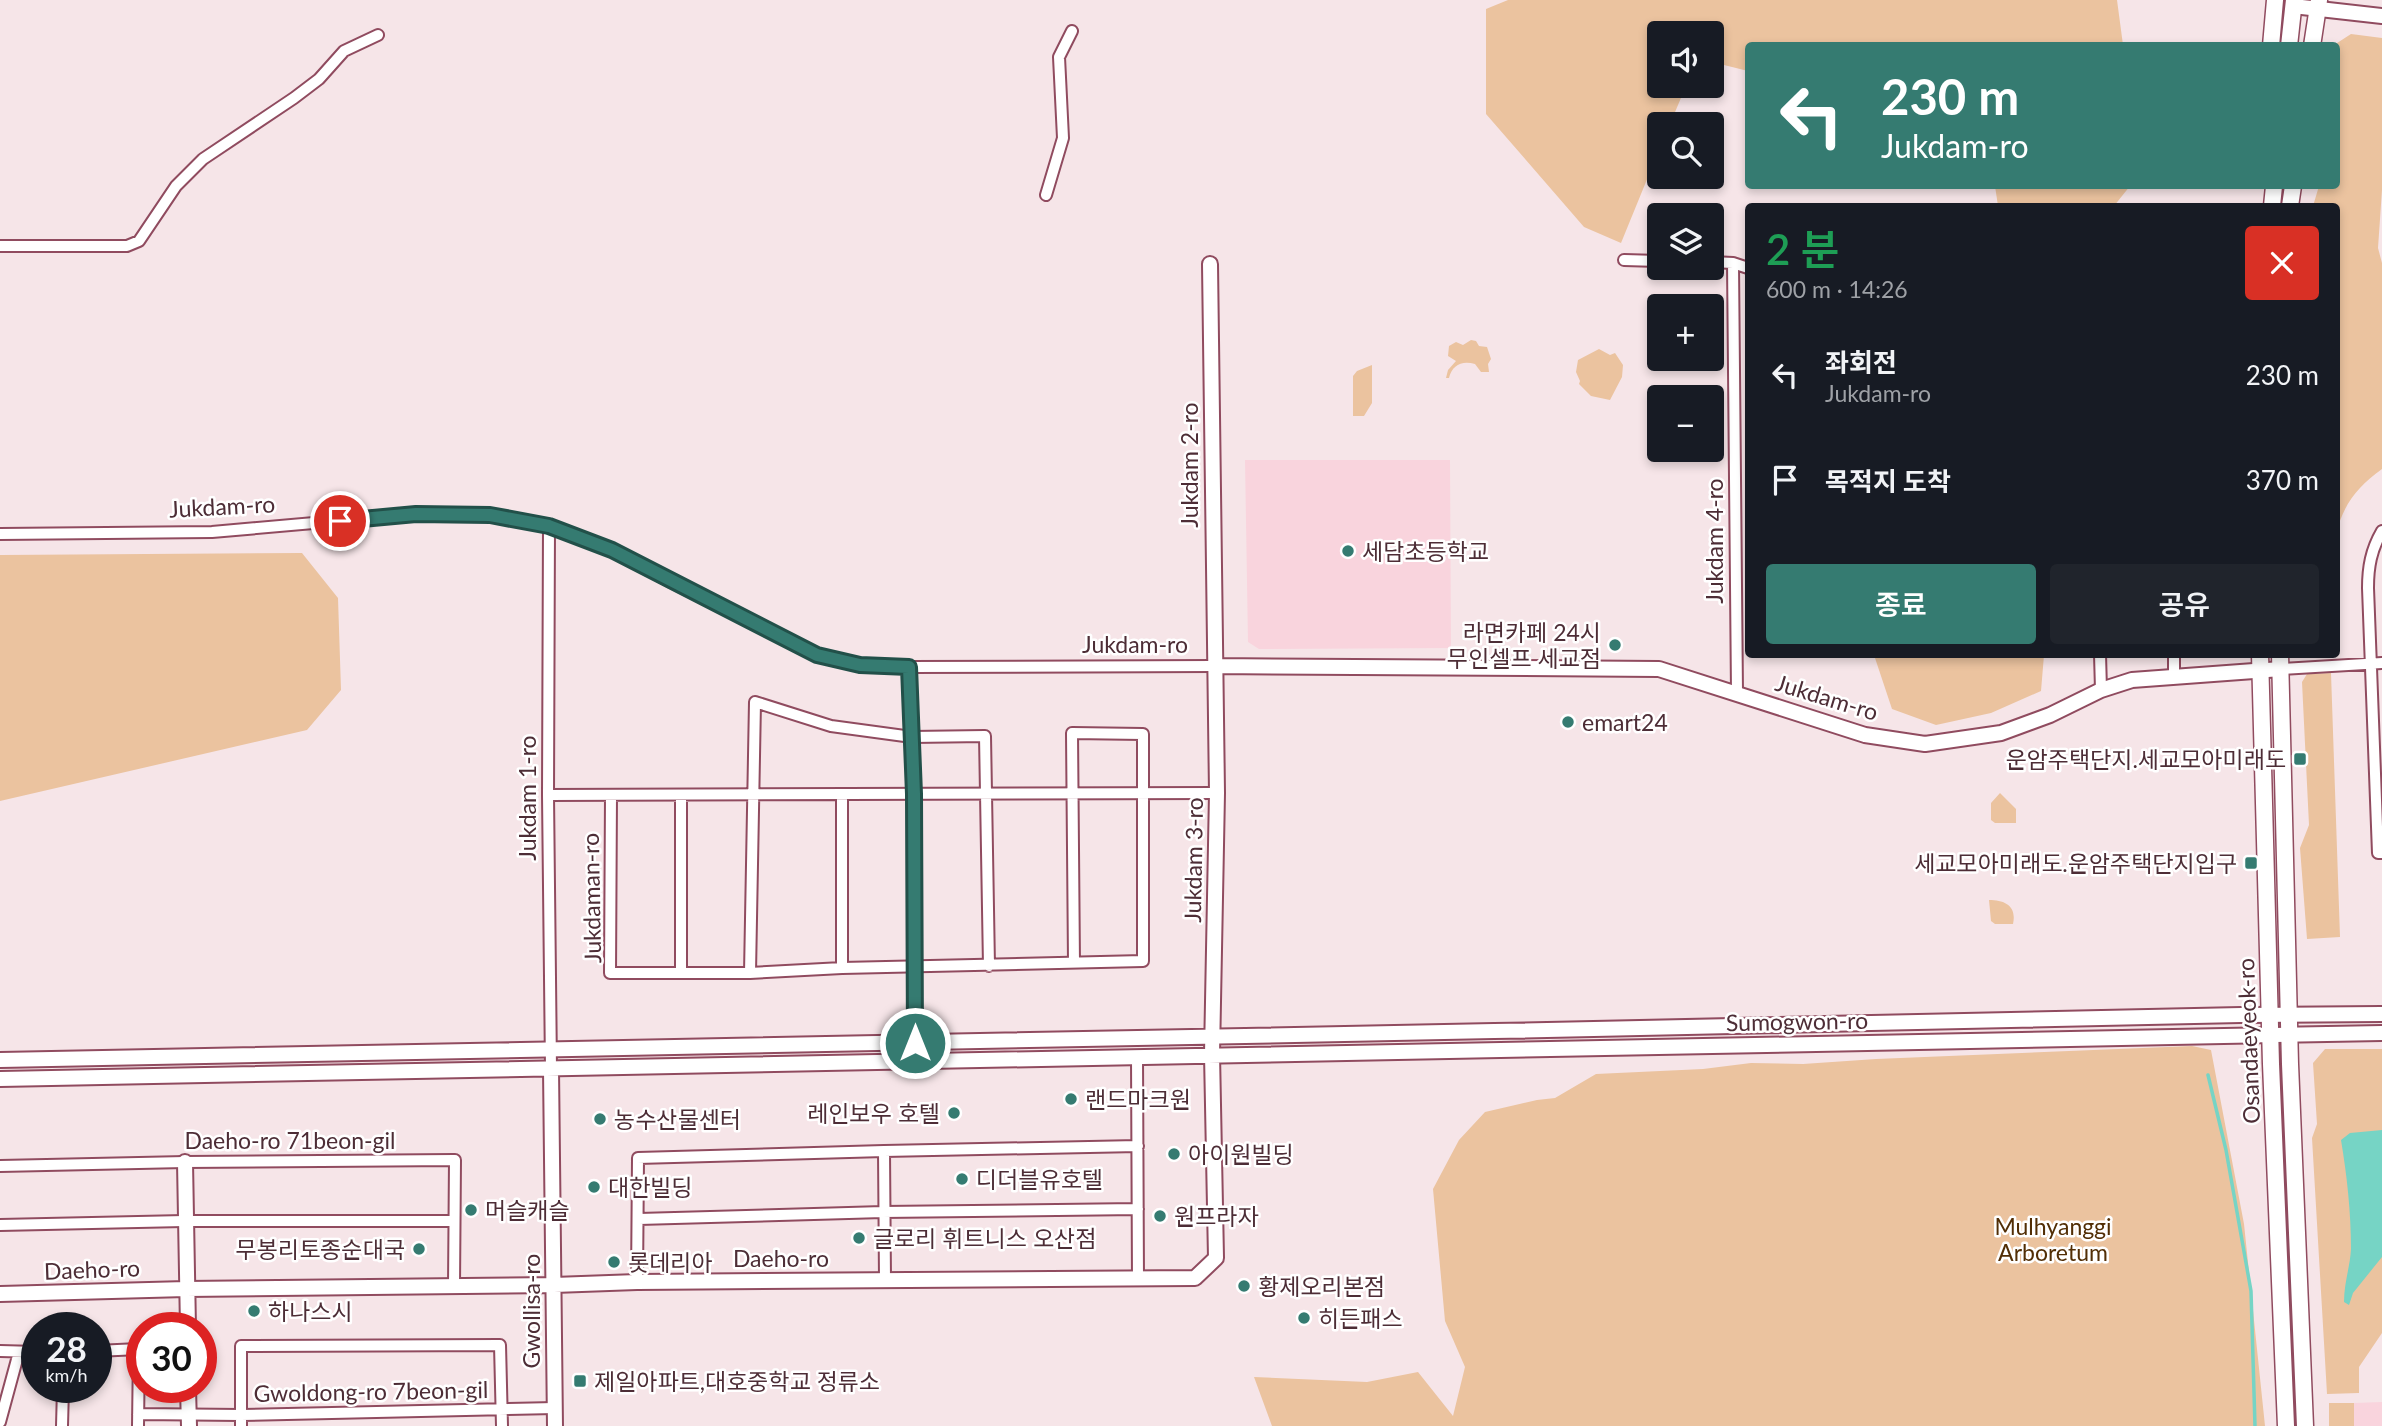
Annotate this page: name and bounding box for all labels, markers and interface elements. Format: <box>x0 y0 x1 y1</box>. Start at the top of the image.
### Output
map controls <box>1647 21 1724 462</box>
button: sound <box>1647 21 1724 98</box>
text: 230 m <box>1881 67 2019 125</box>
icon: left <box>1766 70 1857 161</box>
button: search <box>1647 112 1724 189</box>
text: Jukdam-ro <box>1881 126 2029 165</box>
button: layers <box>1647 203 1724 280</box>
text: 2 분 <box>1766 224 1839 274</box>
button: close <box>2245 226 2319 300</box>
text: 600 m · 14:26 <box>1766 275 1908 303</box>
button: + <box>1647 294 1724 371</box>
text: 좌회전 <box>1825 346 1897 378</box>
icon: left <box>1766 356 1804 394</box>
text: 230 m <box>2246 359 2319 391</box>
text: Jukdam-ro <box>1825 379 1931 407</box>
button: − <box>1647 385 1724 462</box>
street label: Jukdam 2-ro <box>1175 402 1203 528</box>
icon: arrive <box>1766 461 1804 499</box>
text: 370 m <box>2246 464 2319 496</box>
text: 목적지 도착 <box>1825 465 1951 497</box>
street label: Jukdam 4-ro <box>1700 478 1728 604</box>
street label: Jukdam-ro <box>168 489 276 523</box>
pin <box>310 491 370 551</box>
icon: arrive <box>321 502 359 540</box>
place label: 세담초등학교 <box>1362 537 1489 565</box>
marker: 세담초등학교 <box>1340 543 1356 559</box>
button: 종료 <box>1766 564 2036 644</box>
button: 공유 <box>2050 564 2319 644</box>
place label: 라면카페 24시 무인셀프 세교점 <box>1447 618 1601 672</box>
street label: Jukdam-ro <box>1082 630 1188 658</box>
marker: 라면카페 24시 무인셀프 세교점 <box>1607 637 1623 653</box>
street label: Jukdam-ro <box>1772 668 1882 726</box>
place label: emart24 <box>1582 708 1668 736</box>
marker: emart24 <box>1560 714 1576 730</box>
street label: Jukdam 1-ro <box>513 735 541 861</box>
place label: 운암주택단지.세교모아미래도 <box>2005 745 2286 773</box>
marker: 운암주택단지.세교모아미래도 <box>2292 751 2308 767</box>
street label: Jukdam 3-ro <box>1178 797 1208 923</box>
street label: Jukdaman-ro <box>576 833 606 963</box>
place label: 세교모아미래도.운암주택단지입구 <box>1914 849 2237 877</box>
marker: 세교모아미래도.운암주택단지입구 <box>2243 855 2259 871</box>
street label: Osandaeyeok-ro <box>2231 958 2265 1124</box>
position arrow <box>878 1006 952 1080</box>
street label: Sumogwon-ro <box>1726 1006 1868 1036</box>
place label: 랜드마크원 <box>1085 1085 1191 1113</box>
marker: 랜드마크원 <box>1063 1091 1079 1107</box>
place label: 레인보우 호텔 <box>807 1099 940 1127</box>
place label: 농수산물센터 <box>614 1105 741 1133</box>
marker: 레인보우 호텔 <box>946 1105 962 1121</box>
marker: 농수산물센터 <box>592 1111 608 1127</box>
street label: Daeho-ro 71beon-gil <box>184 1126 396 1154</box>
place label: 아이원빌딩 <box>1188 1140 1294 1168</box>
marker: 아이원빌딩 <box>1166 1146 1182 1162</box>
place label: 디더블유호텔 <box>976 1165 1103 1193</box>
marker: 디더블유호텔 <box>954 1171 970 1187</box>
place label: 대한빌딩 <box>608 1173 693 1201</box>
marker: 대한빌딩 <box>586 1179 602 1195</box>
place label: 머슬캐슬 <box>485 1196 570 1224</box>
marker: 머슬캐슬 <box>463 1202 479 1218</box>
place label: 원프라자 <box>1174 1202 1259 1230</box>
marker: 원프라자 <box>1152 1208 1168 1224</box>
park label: Mulhyanggi Arboretum <box>1994 1212 2112 1266</box>
place label: 글로리 휘트니스 오산점 <box>873 1224 1096 1252</box>
marker: 글로리 휘트니스 오산점 <box>851 1230 867 1246</box>
place label: 무봉리토종순대국 <box>236 1235 405 1263</box>
marker: 무봉리토종순대국 <box>411 1241 427 1257</box>
street label: Daeho-ro <box>733 1244 829 1272</box>
place label: 롯데리아 <box>628 1248 713 1276</box>
street label: Daeho-ro <box>43 1253 141 1285</box>
street label: Gwollisa-ro <box>517 1254 545 1368</box>
marker: 롯데리아 <box>606 1254 622 1270</box>
place label: 황제오리본점 <box>1258 1272 1385 1300</box>
marker: 황제오리본점 <box>1236 1278 1252 1294</box>
place label: 하나스시 <box>268 1297 353 1325</box>
marker: 하나스시 <box>246 1303 262 1319</box>
place label: 히든패스 <box>1318 1304 1403 1332</box>
marker: 히든패스 <box>1296 1310 1312 1326</box>
speed limit sign: 30 <box>126 1312 217 1403</box>
text: 28 <box>46 1327 87 1369</box>
text: km/h <box>45 1364 88 1386</box>
place label: 제일아파트,대호중학교 정류소 <box>594 1367 880 1395</box>
marker: 제일아파트,대호중학교 정류소 <box>572 1373 588 1389</box>
street label: Gwoldong-ro 7beon-gil <box>253 1375 489 1407</box>

